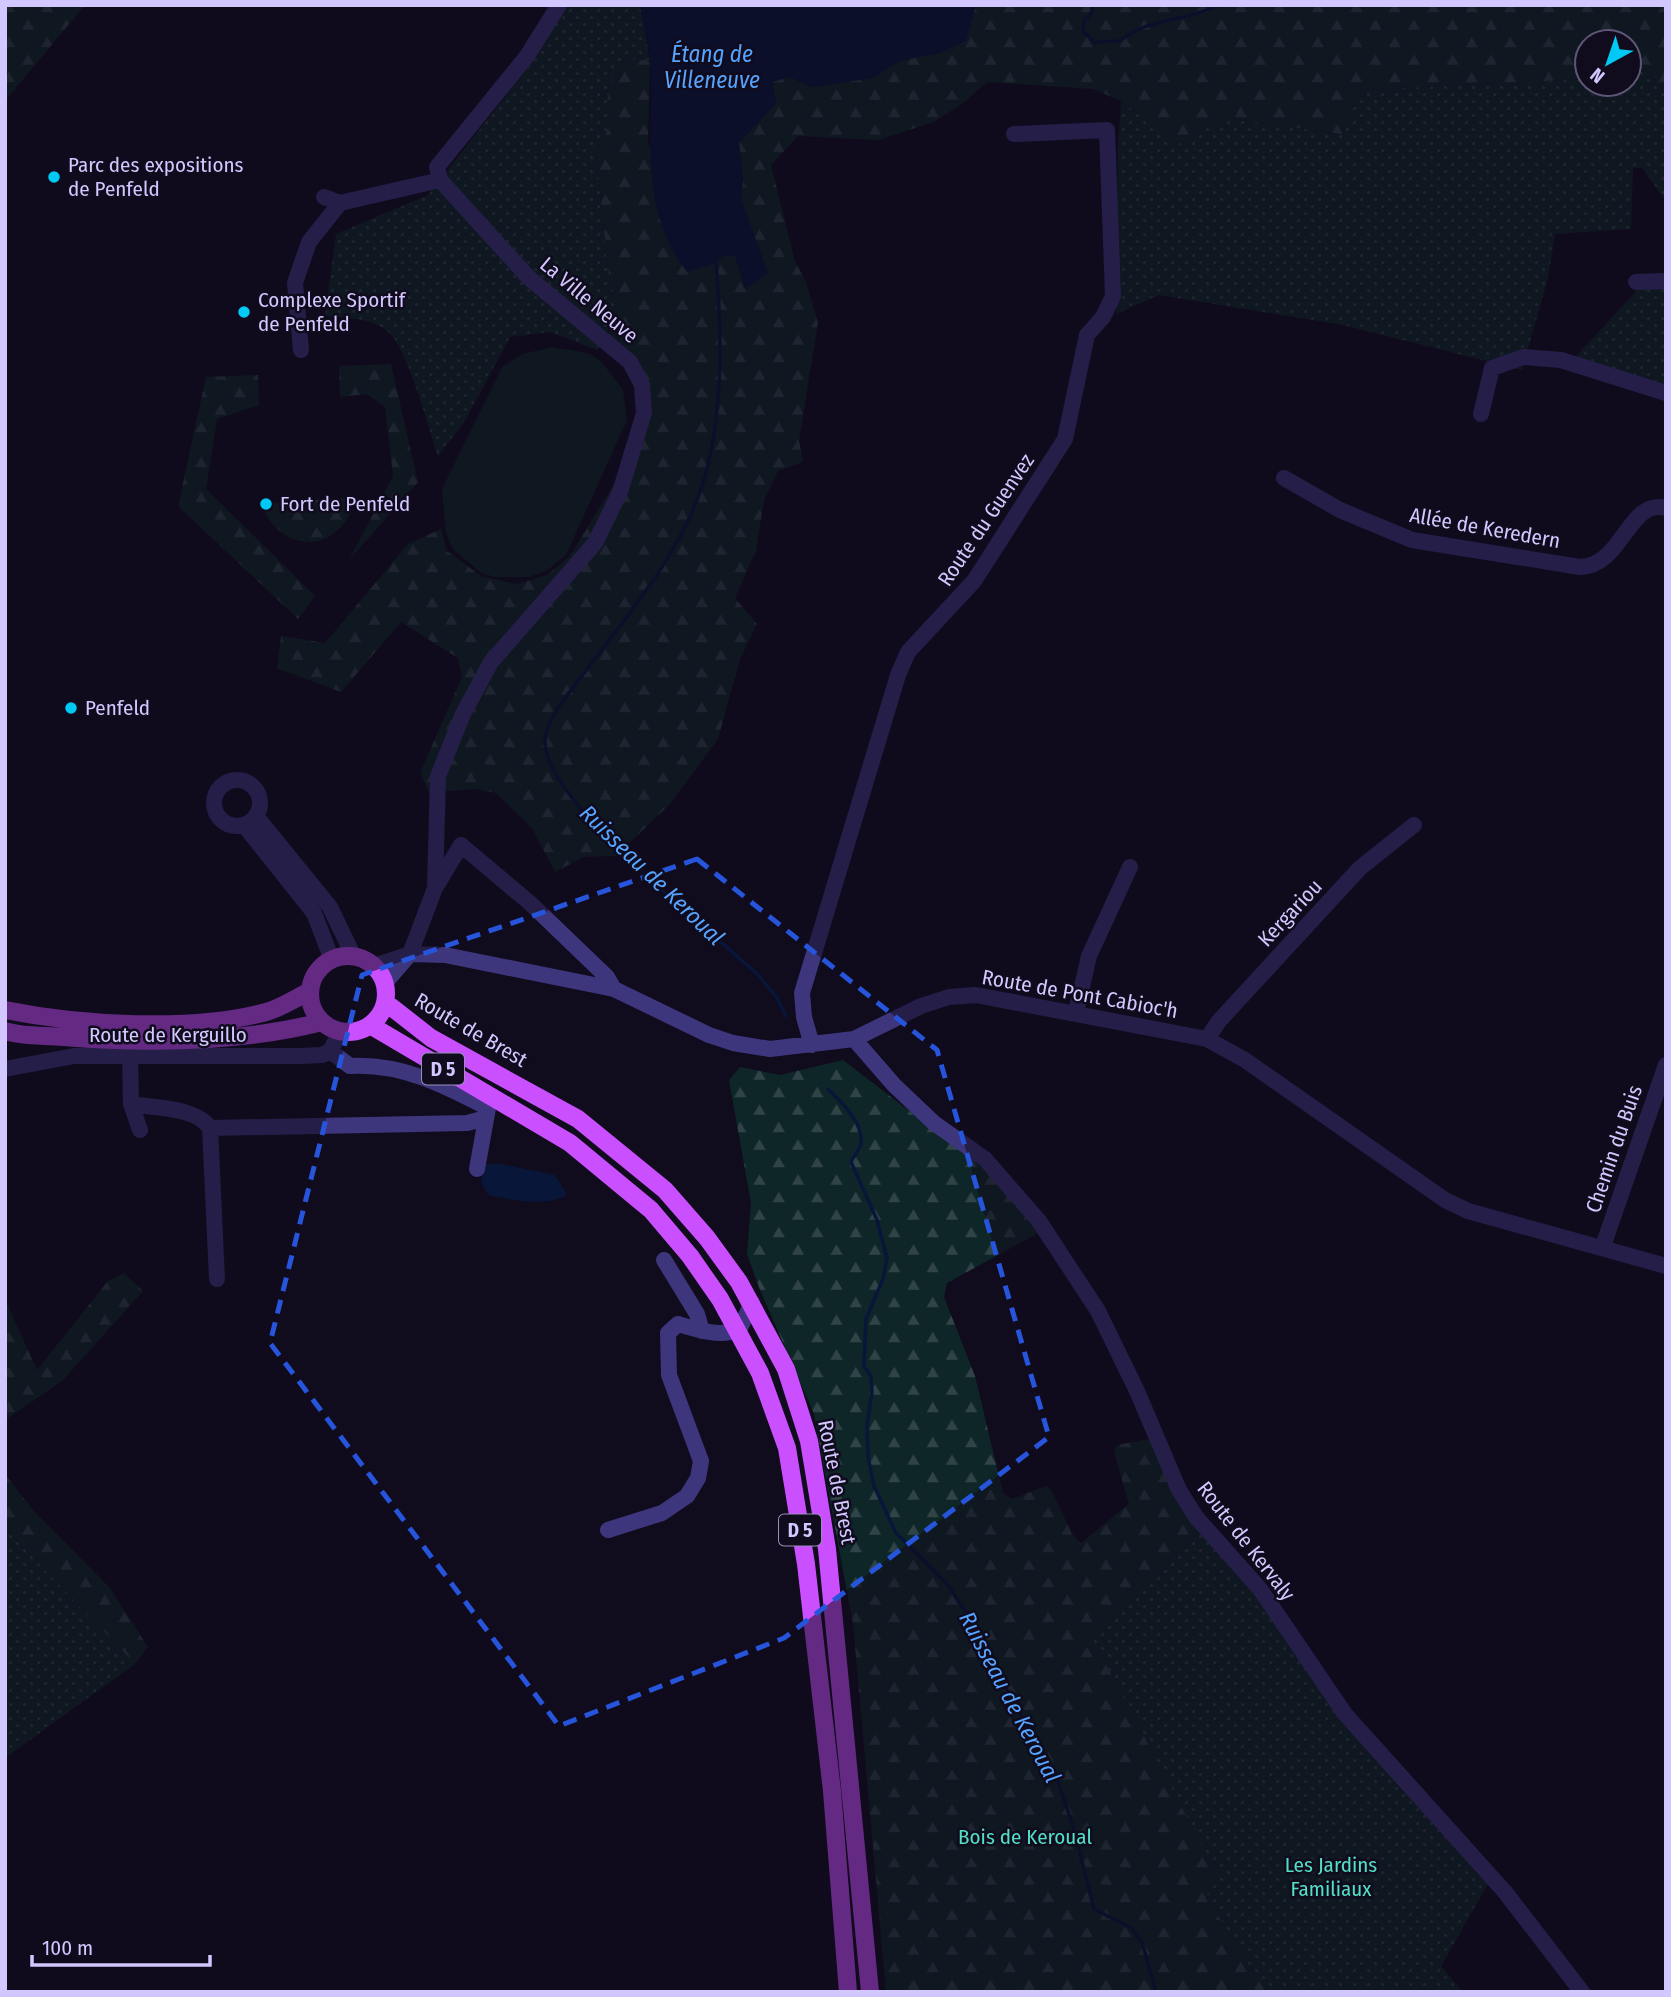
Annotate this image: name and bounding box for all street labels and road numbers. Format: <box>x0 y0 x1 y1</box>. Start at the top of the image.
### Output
street label: La Ville Neuve <box>535 251 643 349</box>
street label: Route du Guenvez <box>932 449 1040 591</box>
street label: Allée de Keredern <box>1408 502 1562 554</box>
street label: Kergariou <box>1252 874 1328 952</box>
street label: Route de Pont Cabioc'h <box>980 964 1180 1024</box>
street label: Route de Brest <box>410 987 532 1073</box>
street label: Route de Kerguillo <box>89 1022 247 1048</box>
road number: D 5 <box>422 1054 464 1084</box>
street label: Chemin du Buis <box>1580 1082 1648 1216</box>
street label: Route de Brest <box>812 1418 862 1546</box>
street label: Route de Kervaly <box>1191 1476 1301 1606</box>
road number: D 5 <box>779 1514 821 1546</box>

